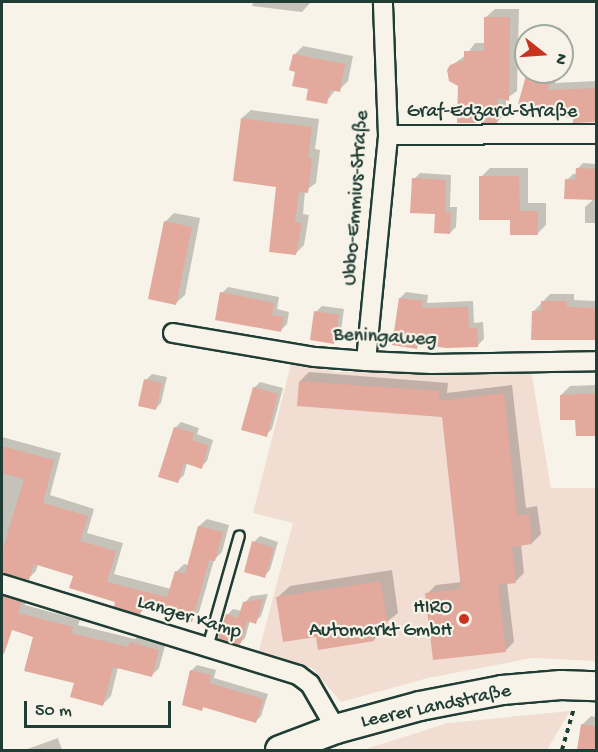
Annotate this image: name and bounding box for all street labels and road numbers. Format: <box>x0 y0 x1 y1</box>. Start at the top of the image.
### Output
street label: Graf-Edzard-Straße <box>407 100 577 124</box>
street label: Ubbo-Emmius-Straße <box>339 110 375 286</box>
street label: Beningaweg <box>333 323 437 353</box>
street label: Langer Kamp <box>134 591 244 645</box>
street label: Leerer Landstraße <box>359 679 513 735</box>

